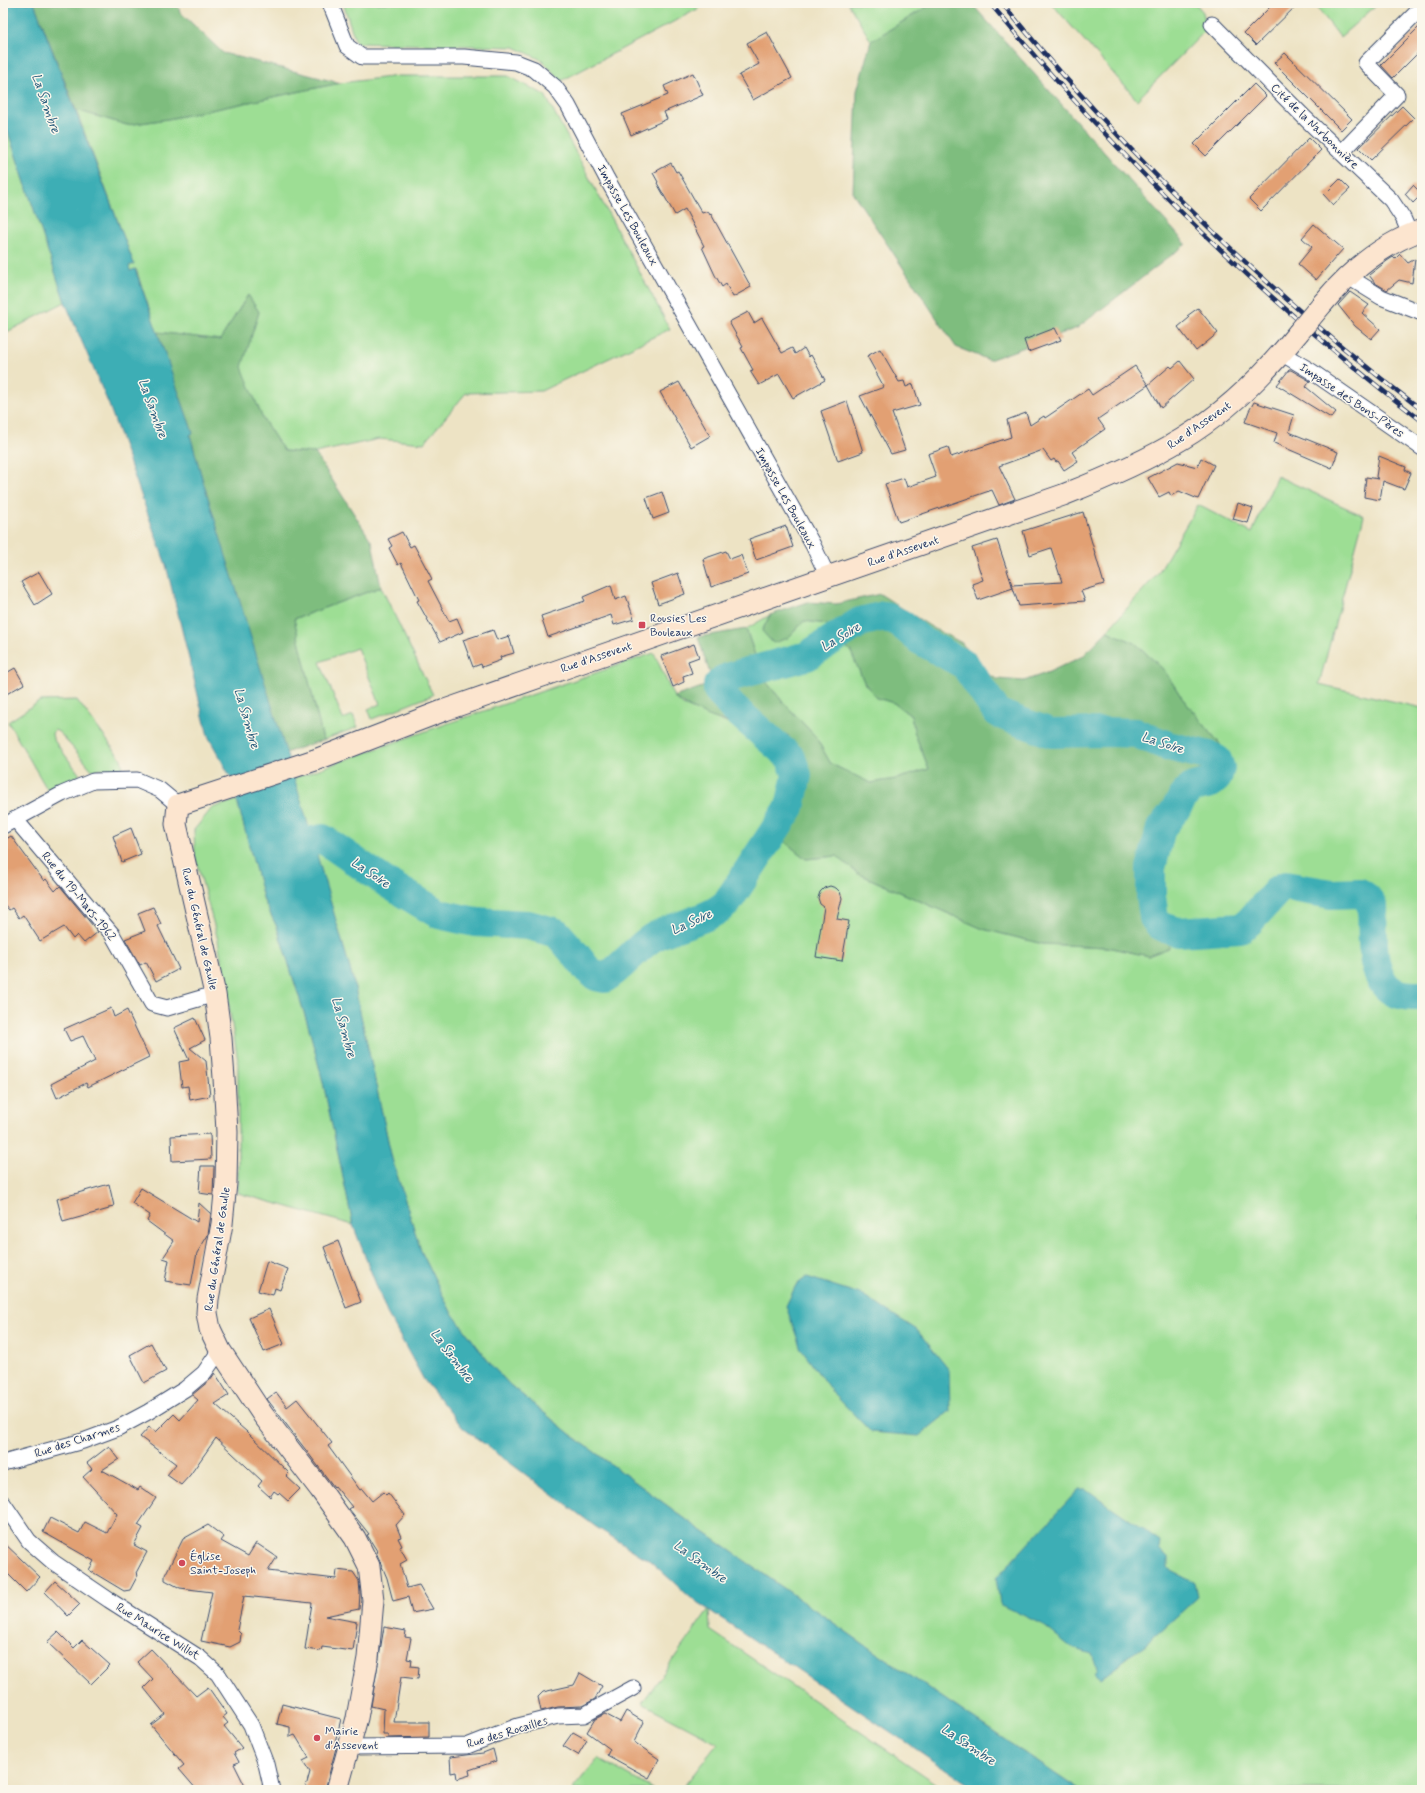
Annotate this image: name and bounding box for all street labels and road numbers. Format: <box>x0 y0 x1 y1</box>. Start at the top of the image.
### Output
street label: Cité de la Narbonnière <box>1267 80 1362 173</box>
street label: Impasse Les Bouleaux <box>593 162 662 269</box>
street label: Impasse des Bons-Pères <box>1296 360 1407 442</box>
street label: Rue d'Assevent <box>1165 398 1235 454</box>
street label: Impasse Les Bouleaux <box>751 445 820 552</box>
street label: Rue d'Assevent <box>866 532 942 572</box>
street label: Rue d'Assevent <box>559 638 635 678</box>
street label: Rue du 19-Mars-1962 <box>37 849 119 945</box>
street label: Rue du Général de Gaulle <box>177 867 221 992</box>
street label: Rue du Général de Gaulle <box>201 1186 235 1312</box>
street label: Rue des Charmes <box>33 1419 123 1462</box>
street label: Rue Maurice Willot <box>113 1600 202 1664</box>
street label: Rue des Rocailles <box>465 1713 550 1753</box>

